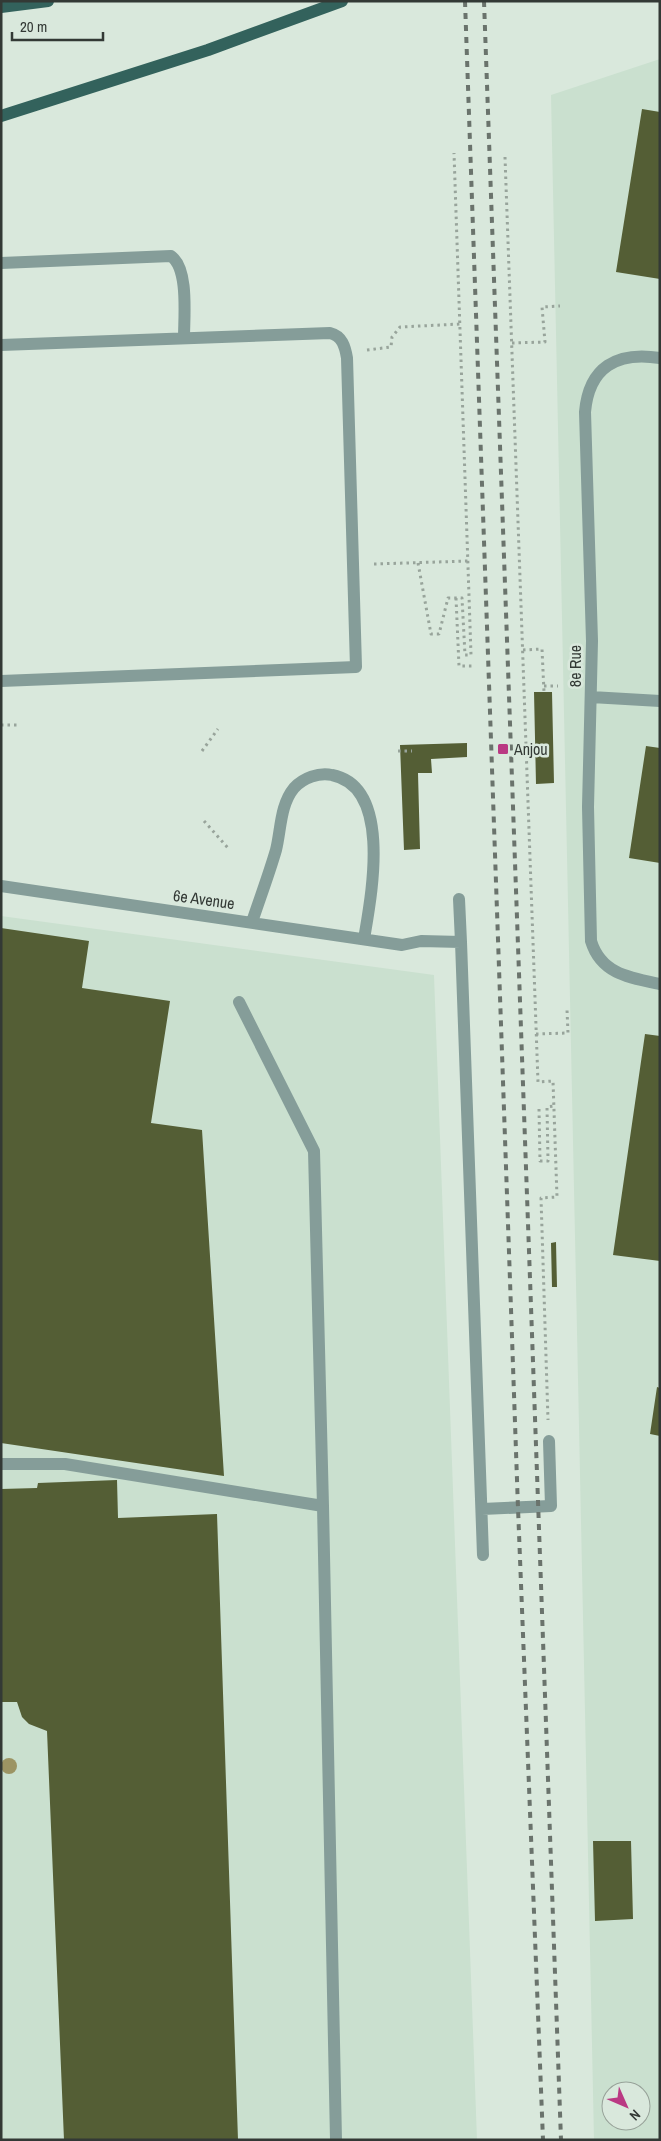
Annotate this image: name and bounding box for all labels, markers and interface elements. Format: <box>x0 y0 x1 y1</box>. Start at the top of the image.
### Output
scale bar <box>12 10 104 42</box>
text: 20 m <box>20 16 47 37</box>
street label: 8e Rue <box>564 645 586 687</box>
place label: Anjou <box>513 738 548 760</box>
marker: Anjou <box>496 742 510 756</box>
street label: 6e Avenue <box>172 884 236 914</box>
north arrow <box>601 2081 651 2131</box>
text: N <box>626 2106 644 2124</box>

